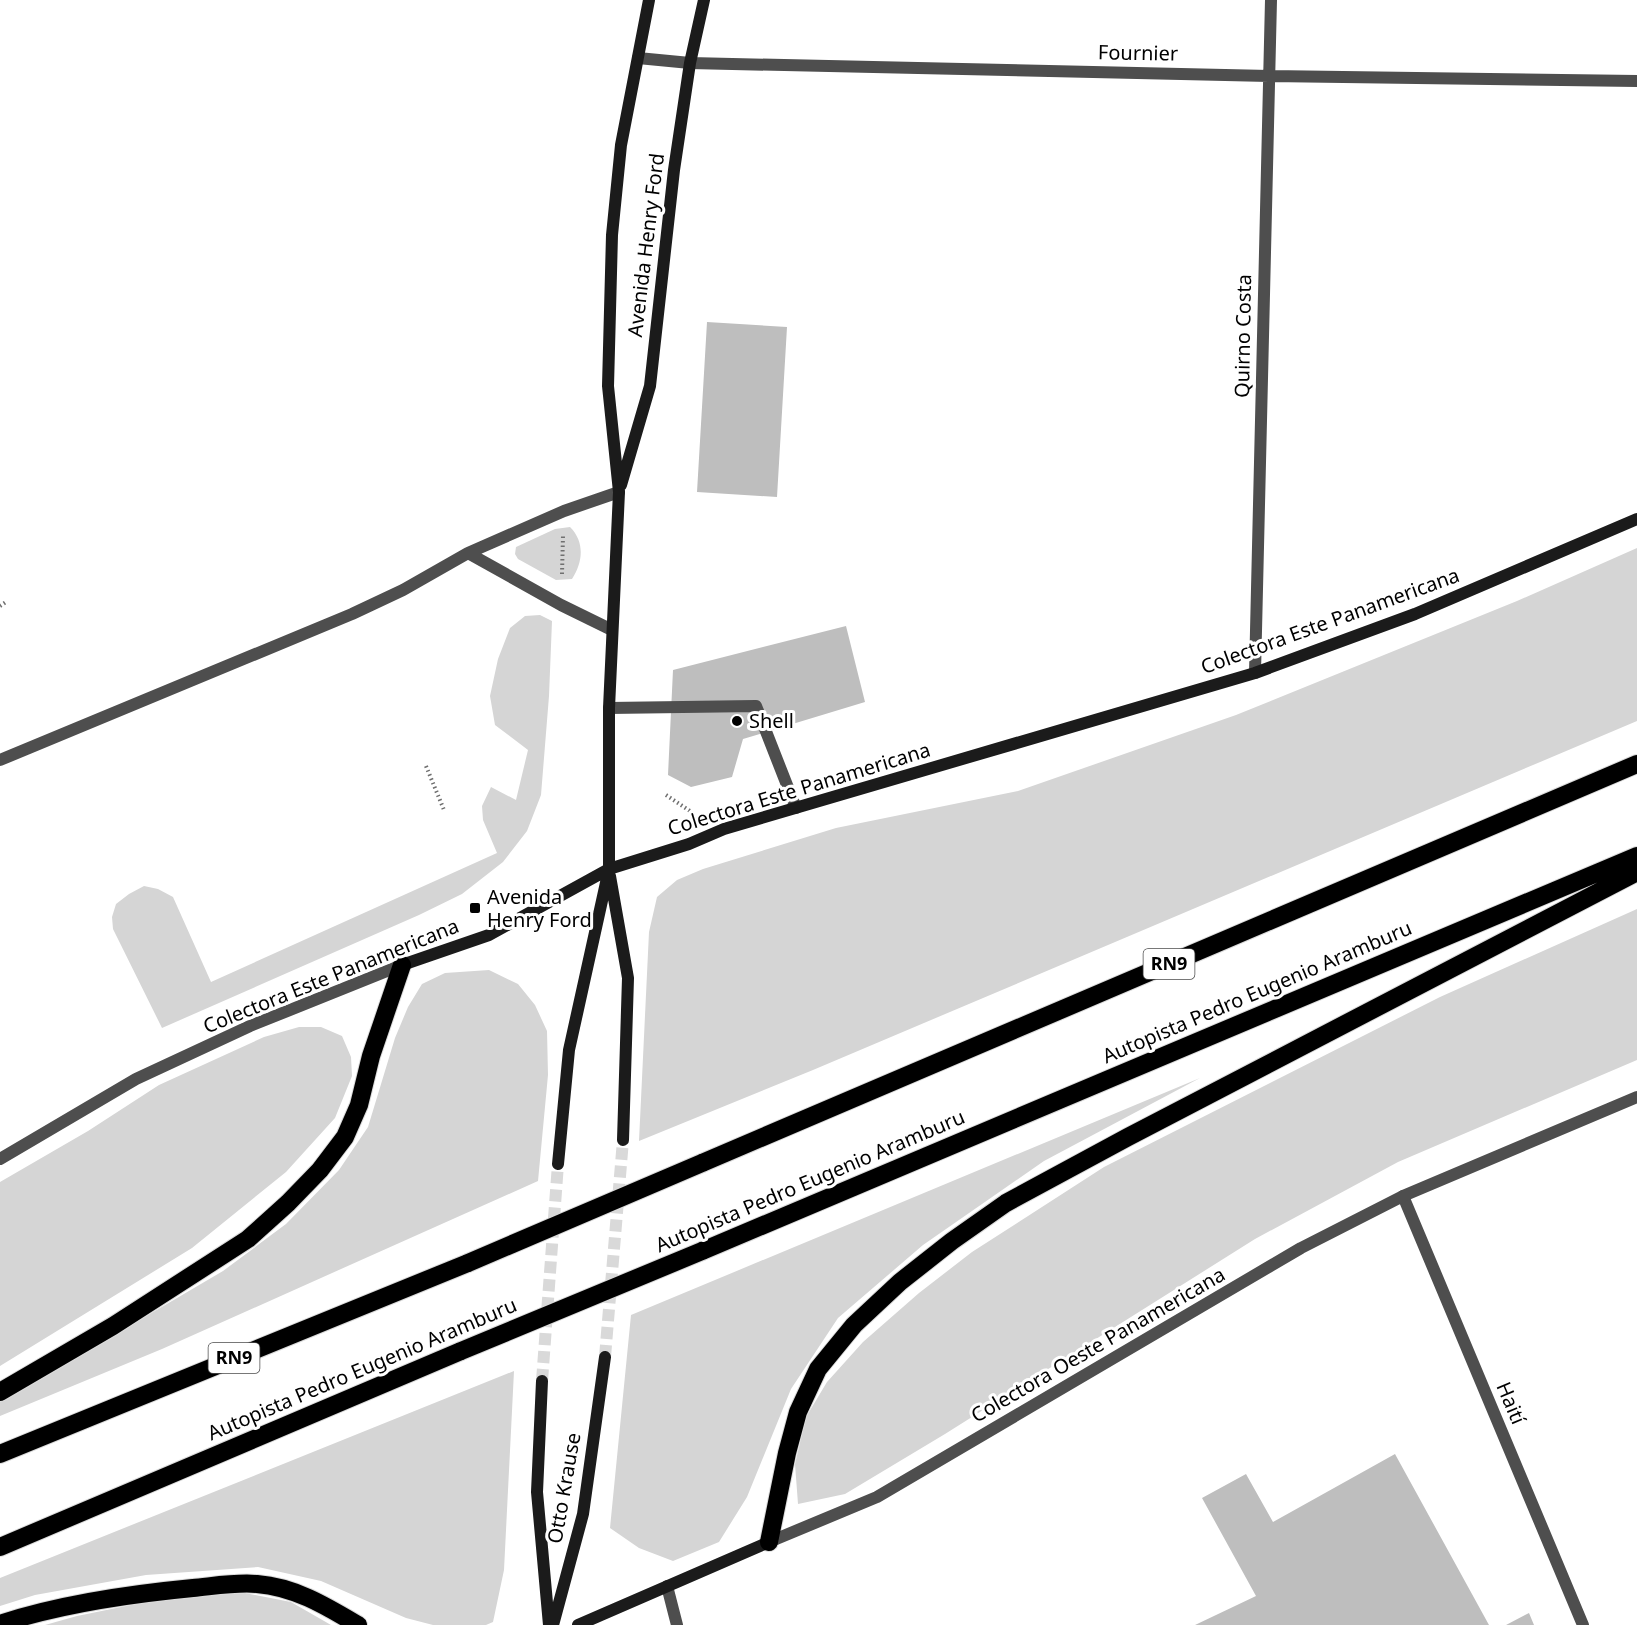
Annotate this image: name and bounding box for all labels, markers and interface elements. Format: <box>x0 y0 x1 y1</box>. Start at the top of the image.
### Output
street label: Fournier <box>1098 38 1178 67</box>
street label: Avenida Henry Ford <box>621 151 670 339</box>
street label: Quirno Costa <box>1228 274 1257 398</box>
street label: Colectora Este Panamericana <box>1197 561 1463 680</box>
place label: Shell <box>749 707 794 734</box>
marker: Shell <box>730 714 744 728</box>
street label: Colectora Este Panamericana <box>664 736 934 841</box>
place label: Avenida Henry Ford <box>487 883 592 933</box>
marker: Avenida Henry Ford <box>468 901 482 915</box>
street label: Colectora Este Panamericana <box>199 912 463 1039</box>
street label: Autopista Pedro Eugenio Aramburu <box>1098 914 1416 1069</box>
road number: RN9 <box>1144 949 1194 979</box>
street label: Autopista Pedro Eugenio Aramburu <box>651 1103 969 1258</box>
street label: Colectora Oeste Panamericana <box>966 1261 1230 1429</box>
street label: Autopista Pedro Eugenio Aramburu <box>203 1291 521 1446</box>
road number: RN9 <box>208 1343 260 1373</box>
street label: Haití <box>1491 1377 1533 1429</box>
street label: Otto Krause <box>540 1430 587 1545</box>

